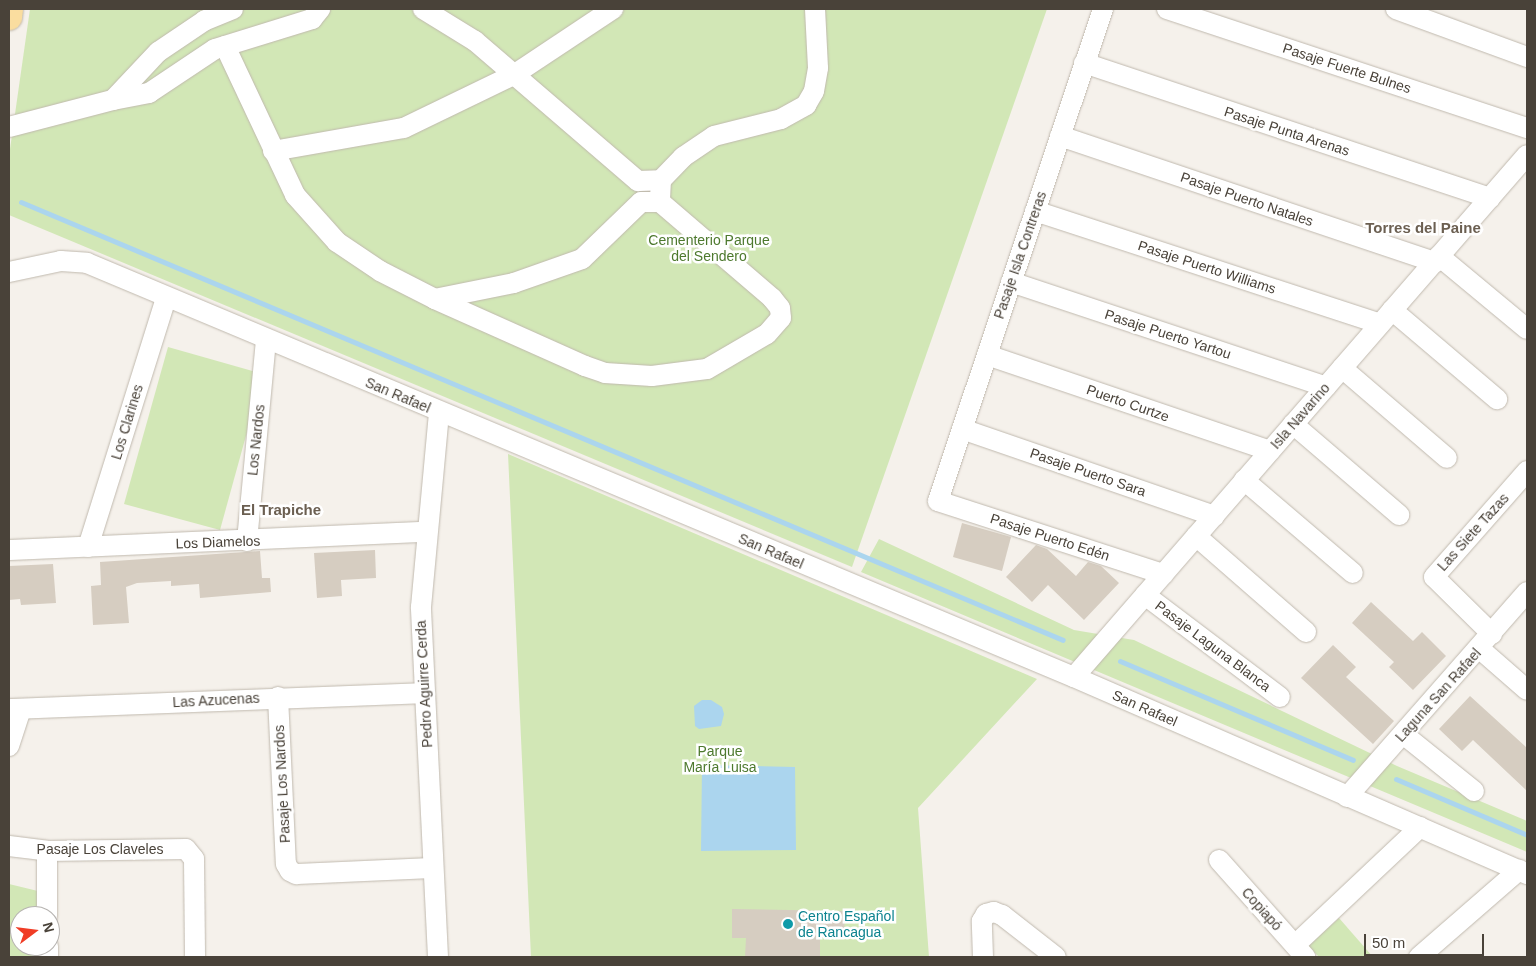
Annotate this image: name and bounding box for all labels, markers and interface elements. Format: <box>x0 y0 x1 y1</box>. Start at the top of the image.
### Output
street label: Pasaje Fuerte Bulnes <box>1281 39 1413 97</box>
street label: Pasaje Punta Arenas <box>1222 103 1352 159</box>
street label: Pasaje Puerto Natales <box>1178 168 1316 230</box>
street label: Pasaje Isla Contreras <box>990 189 1050 321</box>
district label: Torres del Paine <box>1365 219 1481 237</box>
park label: Cementerio Parque del Sendero <box>648 232 770 264</box>
street label: Pasaje Puerto Williams <box>1136 237 1278 297</box>
street label: Pasaje Puerto Yartou <box>1103 306 1233 362</box>
street label: San Rafael <box>363 374 433 416</box>
street label: Isla Navarino <box>1267 380 1333 452</box>
street label: Puerto Curtze <box>1084 381 1172 425</box>
street label: Los Clarines <box>108 382 146 462</box>
street label: Los Nardos <box>244 404 268 476</box>
street label: Pasaje Puerto Sara <box>1028 444 1148 500</box>
street label: Las Siete Tazas <box>1434 490 1512 574</box>
district label: El Trapiche <box>241 501 321 519</box>
street label: Pasaje Puerto Edén <box>988 510 1112 564</box>
street label: San Rafael <box>736 530 806 572</box>
street label: Los Diamelos <box>175 532 261 552</box>
street label: Pasaje Laguna Blanca <box>1152 597 1274 695</box>
street label: Pedro Aguirre Cerda <box>412 619 436 749</box>
street label: Laguna San Rafael <box>1392 645 1484 745</box>
street label: San Rafael <box>1110 686 1180 730</box>
street label: Las Azucenas <box>172 689 260 711</box>
street label: Pasaje Los Nardos <box>271 724 293 844</box>
park label: Parque María Luisa <box>683 743 757 776</box>
street label: Pasaje Los Claveles <box>37 841 163 857</box>
street label: Copiapó <box>1238 884 1286 934</box>
north arrow <box>10 906 60 956</box>
place label: Centro Español de Rancagua <box>798 908 895 940</box>
marker: Centro Español de Rancagua <box>782 918 794 930</box>
text: N <box>39 920 58 934</box>
scale bar <box>1366 924 1486 956</box>
text: 50 m <box>1372 934 1405 951</box>

